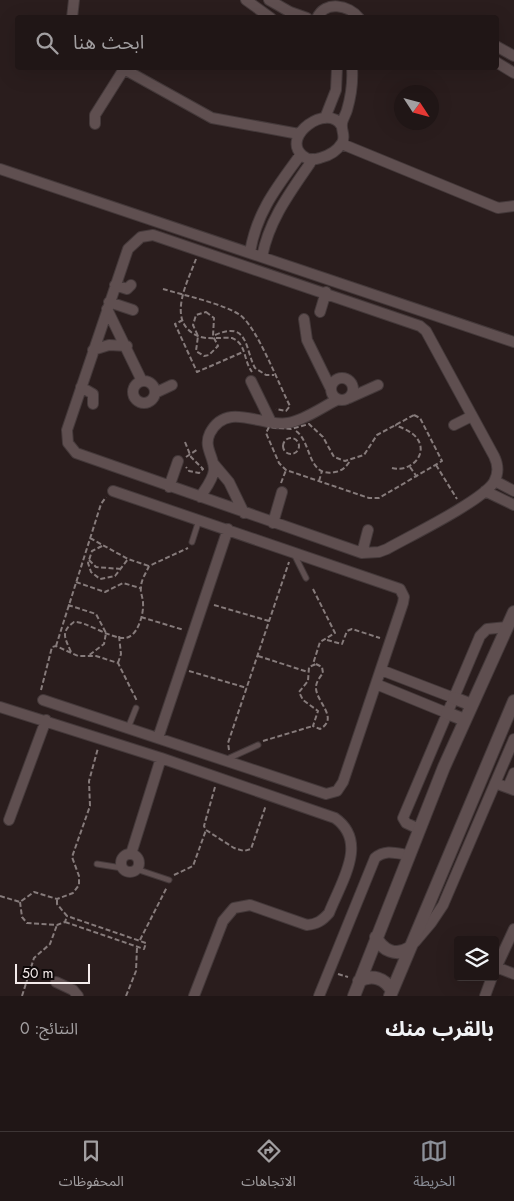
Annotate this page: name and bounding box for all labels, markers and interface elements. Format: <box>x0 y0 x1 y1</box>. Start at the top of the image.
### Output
search box <box>15 15 499 70</box>
icon: search <box>33 29 61 57</box>
text: ابحث هنا <box>73 29 144 56</box>
north arrow <box>394 85 439 130</box>
map controls <box>454 936 499 981</box>
button: layers <box>454 936 499 981</box>
scale bar <box>15 961 90 984</box>
text: 50 m <box>22 963 53 983</box>
text: بالقرب منك <box>385 1014 494 1044</box>
text: النتائج: 0 <box>20 1017 78 1040</box>
tab: المحفوظات <box>59 1137 124 1196</box>
tab: الاتجاهات <box>241 1137 296 1196</box>
tab: الخريطة <box>413 1137 455 1196</box>

